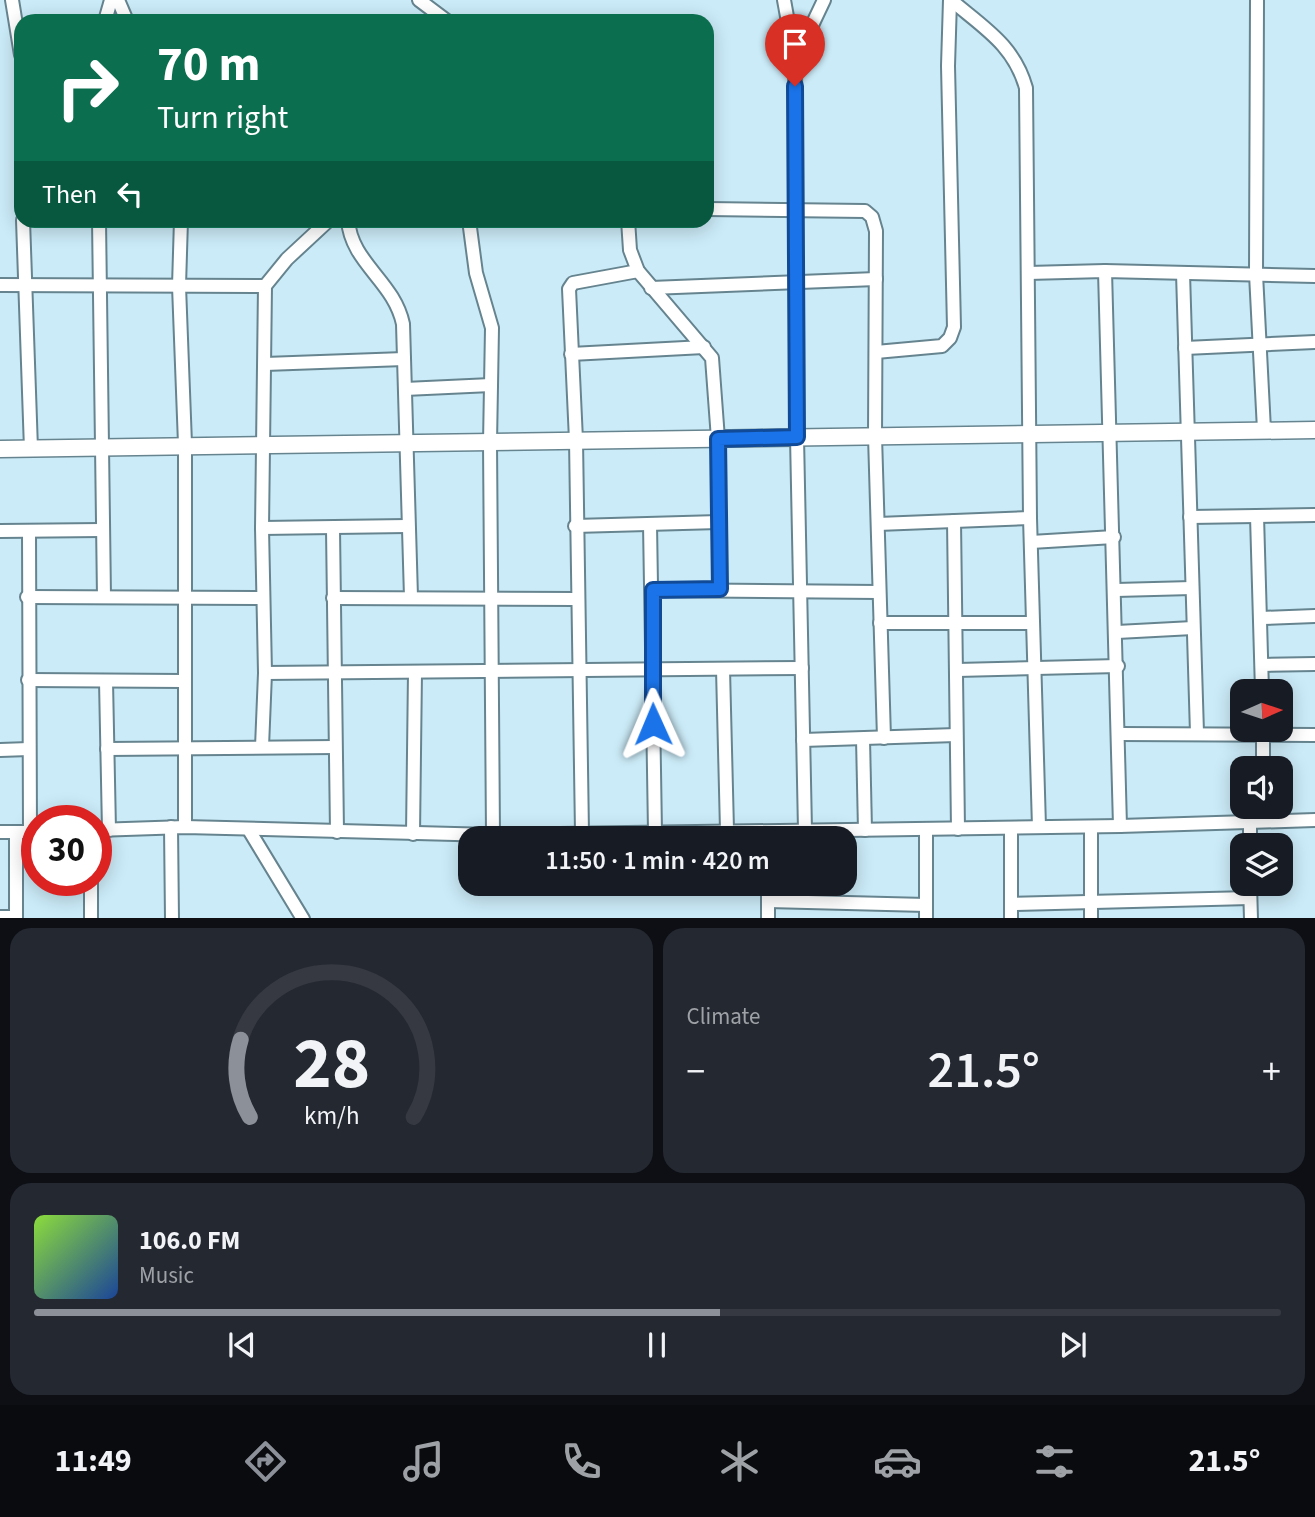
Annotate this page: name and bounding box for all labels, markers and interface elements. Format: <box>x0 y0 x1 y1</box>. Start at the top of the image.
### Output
pin <box>765 14 825 86</box>
icon: arrive <box>776 25 814 63</box>
text: 70 m <box>157 30 261 100</box>
icon: right <box>42 42 133 133</box>
text: Turn right <box>157 95 288 141</box>
icon: left <box>111 175 149 213</box>
text: Then <box>42 176 97 213</box>
north arrow <box>1230 679 1293 742</box>
map controls <box>1230 679 1293 896</box>
position arrow <box>616 687 690 761</box>
button: sound <box>1230 756 1293 819</box>
speed limit sign: 30 <box>21 805 112 896</box>
button: layers <box>1230 833 1293 896</box>
text: 11:50 · 1 min · 420 m <box>545 842 770 879</box>
text: Climate <box>687 1000 760 1033</box>
text: 28 <box>293 1012 370 1116</box>
text: 21.5° <box>928 1034 1040 1108</box>
text: − <box>687 1045 705 1099</box>
text: + <box>1262 1045 1281 1099</box>
text: km/h <box>304 1097 359 1133</box>
text: 106.0 FM <box>139 1222 240 1259</box>
text: Music <box>139 1259 194 1292</box>
icon: previous <box>223 1326 261 1364</box>
icon: pause <box>638 1326 676 1364</box>
icon: next <box>1054 1326 1092 1364</box>
icon: directions <box>241 1437 290 1486</box>
icon: music <box>399 1437 448 1486</box>
icon: phone <box>557 1437 606 1486</box>
icon: climate <box>715 1437 764 1486</box>
icon: car <box>873 1437 922 1486</box>
icon: filters <box>1030 1437 1079 1486</box>
text: 11:49 <box>54 1438 132 1484</box>
text: 21.5° <box>1188 1438 1260 1484</box>

